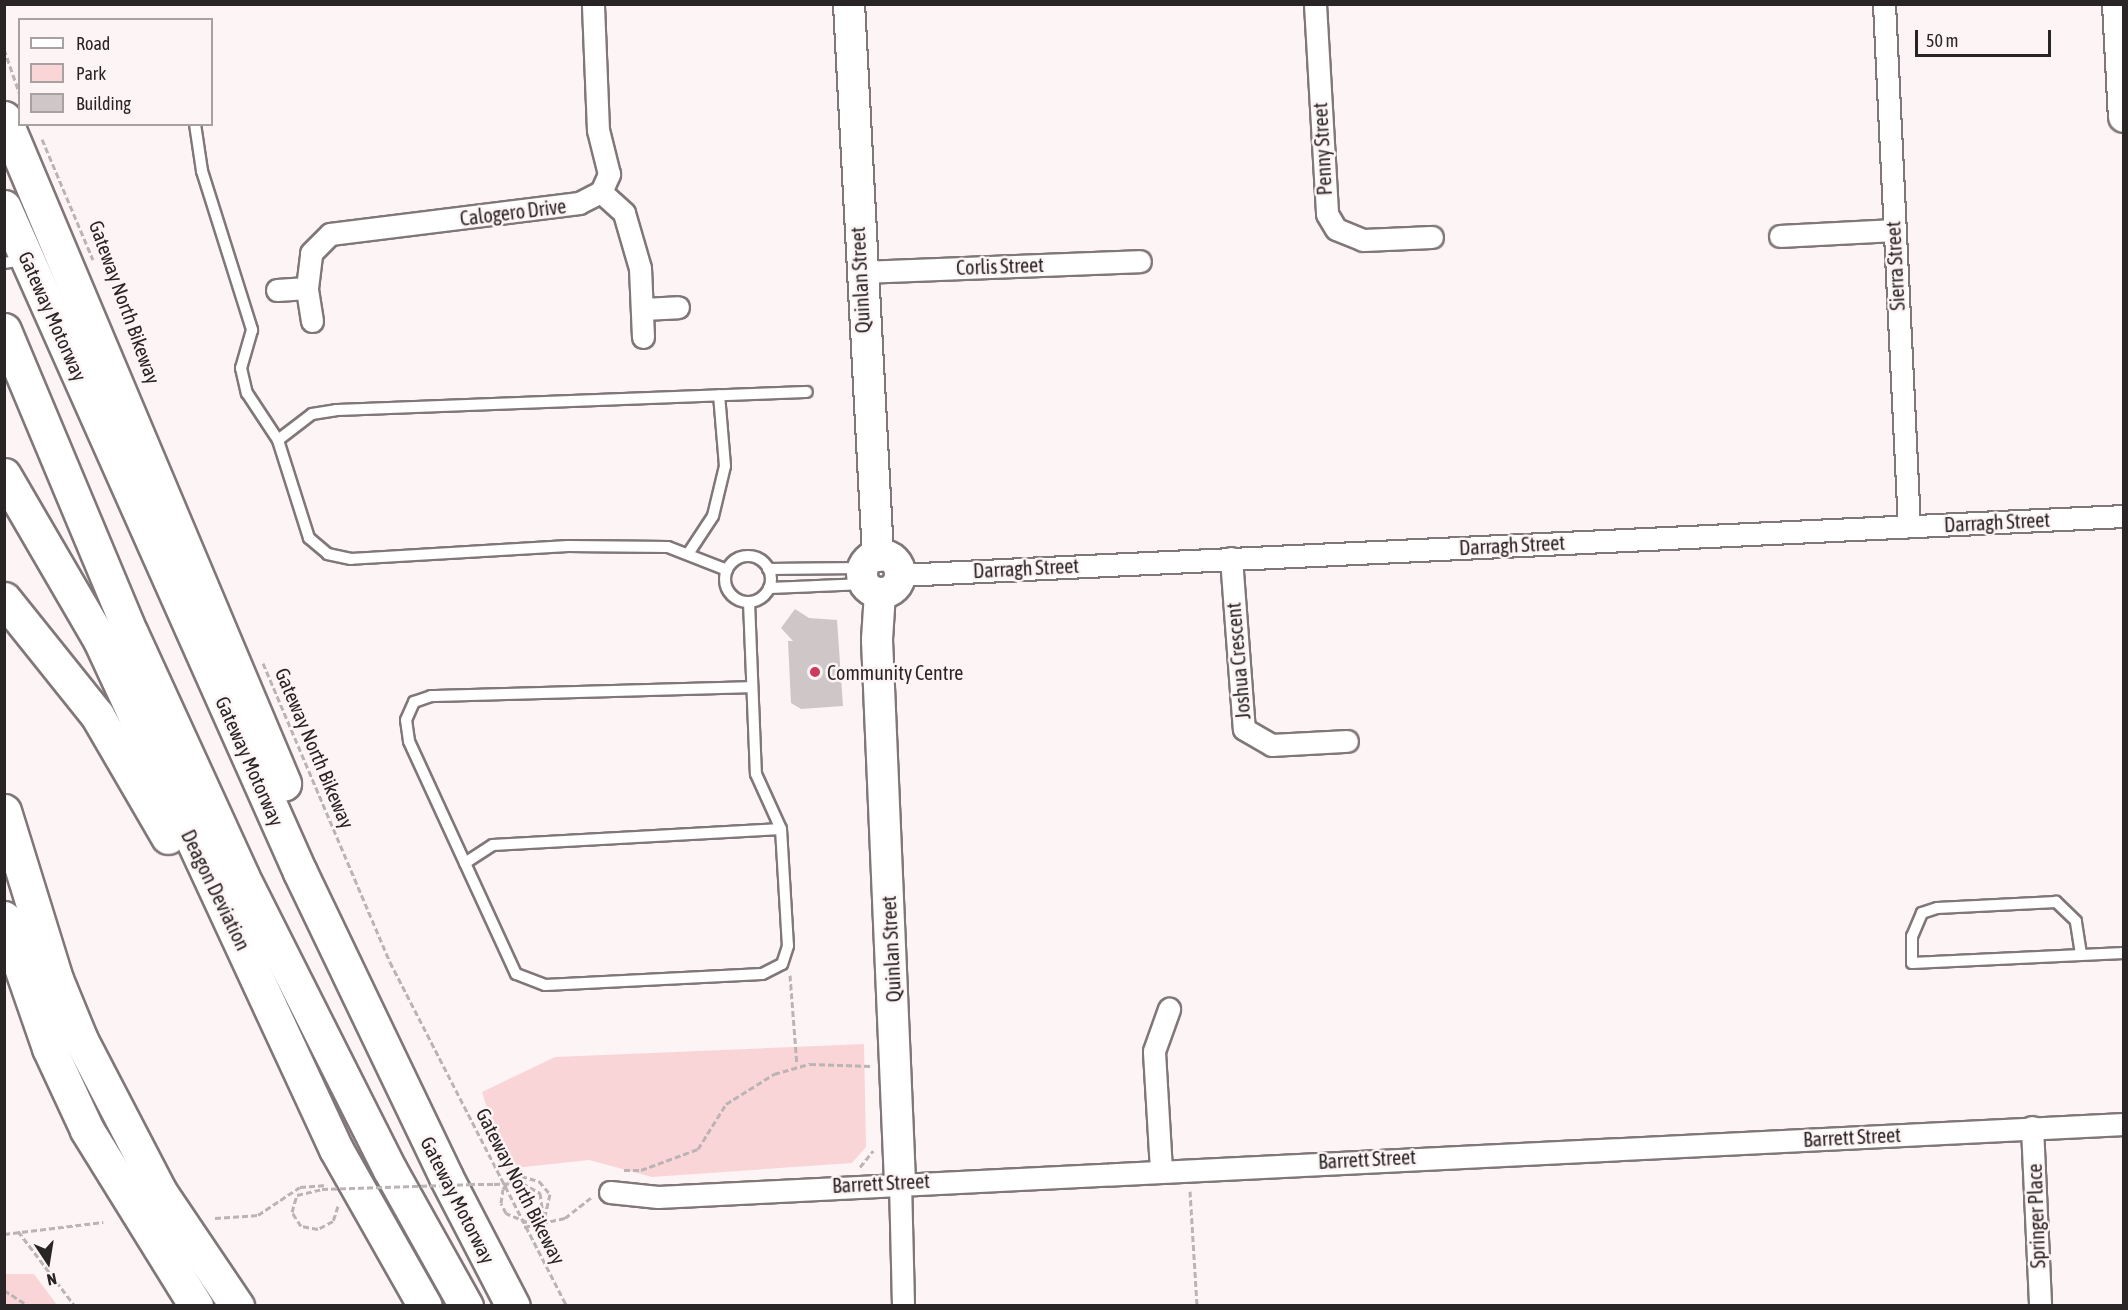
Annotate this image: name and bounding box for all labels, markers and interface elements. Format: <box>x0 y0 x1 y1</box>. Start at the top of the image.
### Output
legend <box>18 18 213 126</box>
scale bar <box>1918 18 2054 56</box>
text: 50 m <box>1926 30 1958 51</box>
text: Road <box>76 33 110 54</box>
text: Park <box>76 63 106 84</box>
text: Building <box>76 93 131 114</box>
street label: Penny Street <box>1308 102 1336 196</box>
street label: Calogero Drive <box>458 194 568 230</box>
street label: Gateway North Bikeway <box>84 217 166 387</box>
street label: Sierra Street <box>1881 221 1909 311</box>
street label: Quinlan Street <box>845 226 875 334</box>
street label: Gateway Motorway <box>14 247 92 385</box>
street label: Corlis Street <box>956 252 1044 280</box>
street label: Darragh Street <box>1943 507 2051 537</box>
street label: Darragh Street <box>1458 530 1566 560</box>
street label: Darragh Street <box>972 553 1080 583</box>
street label: Joshua Crescent <box>1221 602 1255 720</box>
place label: Community Centre <box>827 660 963 684</box>
street label: Gateway North Bikeway <box>270 664 360 832</box>
marker: Community Centre <box>808 665 822 679</box>
street label: Gateway Motorway <box>211 692 289 830</box>
street label: Deagon Deviation <box>176 826 256 954</box>
street label: Quinlan Street <box>876 895 906 1003</box>
street label: Gateway North Bikeway <box>471 1104 571 1268</box>
street label: Barrett Street <box>1803 1122 1901 1152</box>
street label: Gateway Motorway <box>416 1132 500 1268</box>
street label: Barrett Street <box>1318 1144 1416 1174</box>
street label: Springer Place <box>2022 1163 2050 1269</box>
street label: Barrett Street <box>832 1168 930 1198</box>
north arrow <box>18 1232 78 1292</box>
text: N <box>45 1270 58 1289</box>

